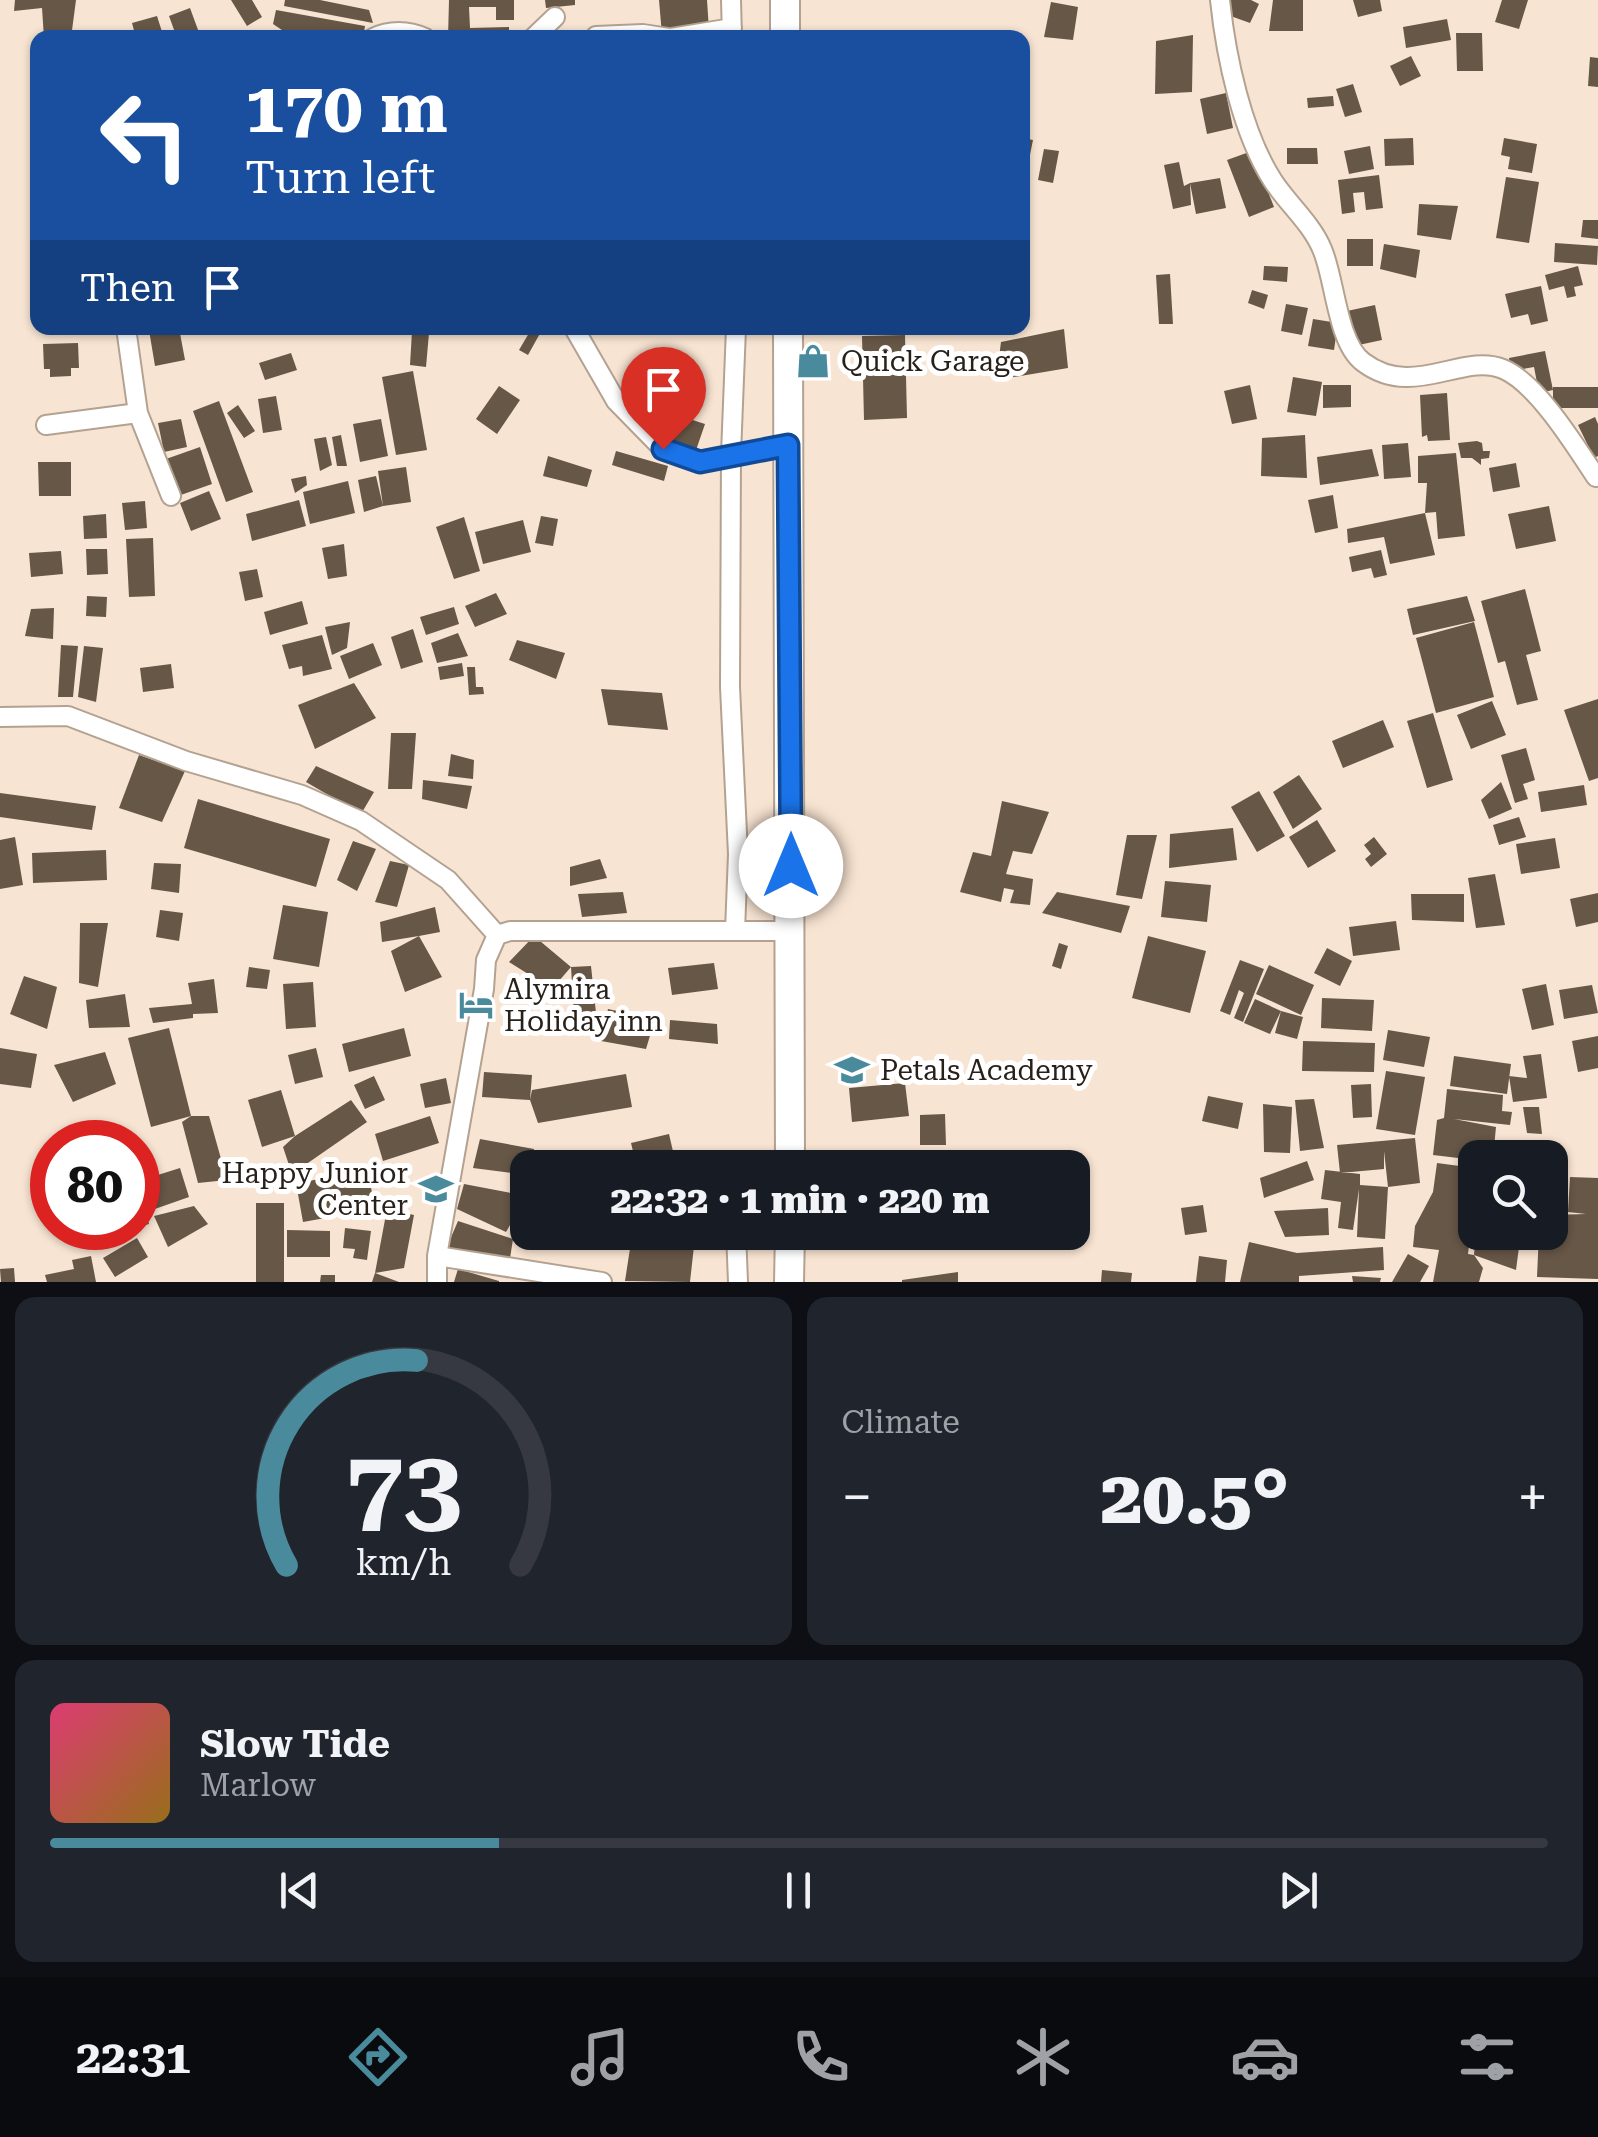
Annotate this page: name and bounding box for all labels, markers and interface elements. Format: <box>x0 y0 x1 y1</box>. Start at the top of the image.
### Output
text: 170 m <box>245 67 448 149</box>
icon: left <box>80 70 210 200</box>
text: Turn left <box>245 151 435 204</box>
icon: arrive <box>195 260 250 315</box>
text: Then <box>80 266 175 310</box>
shop icon: Quick Garage <box>794 342 832 380</box>
place label: Quick Garage <box>841 345 1025 378</box>
pin <box>621 347 706 450</box>
icon: arrive <box>636 362 691 417</box>
position arrow <box>739 814 843 918</box>
place label: Alymira Holiday inn <box>504 973 663 1038</box>
hotel icon: Alymira Holiday inn <box>457 986 495 1024</box>
school or university icon: Petals Academy <box>833 1051 871 1089</box>
place label: Petals Academy <box>880 1054 1093 1087</box>
speed limit sign: 80 <box>30 1120 160 1250</box>
map controls <box>1458 1140 1568 1250</box>
button: search <box>1458 1140 1568 1250</box>
place label: Happy Junior Center <box>222 1157 408 1222</box>
school or university icon: Happy Junior Center <box>417 1170 455 1208</box>
text: 22:32 · 1 min · 220 m <box>610 1178 990 1222</box>
text: Climate <box>842 1403 960 1441</box>
text: 73 <box>345 1427 461 1548</box>
text: 20.5° <box>1100 1453 1289 1541</box>
text: − <box>842 1465 872 1529</box>
text: + <box>1517 1465 1548 1529</box>
text: km/h <box>355 1542 451 1584</box>
text: Slow Tide <box>200 1722 390 1766</box>
text: Marlow <box>200 1766 316 1804</box>
icon: previous <box>272 1863 327 1918</box>
icon: pause <box>771 1863 826 1918</box>
icon: next <box>1271 1863 1326 1918</box>
icon: directions <box>343 2022 413 2092</box>
icon: music <box>565 2022 635 2092</box>
icon: phone <box>786 2022 856 2092</box>
icon: climate <box>1008 2022 1078 2092</box>
icon: car <box>1230 2022 1300 2092</box>
icon: filters <box>1452 2022 1522 2092</box>
text: 22:31 <box>76 2031 191 2084</box>

